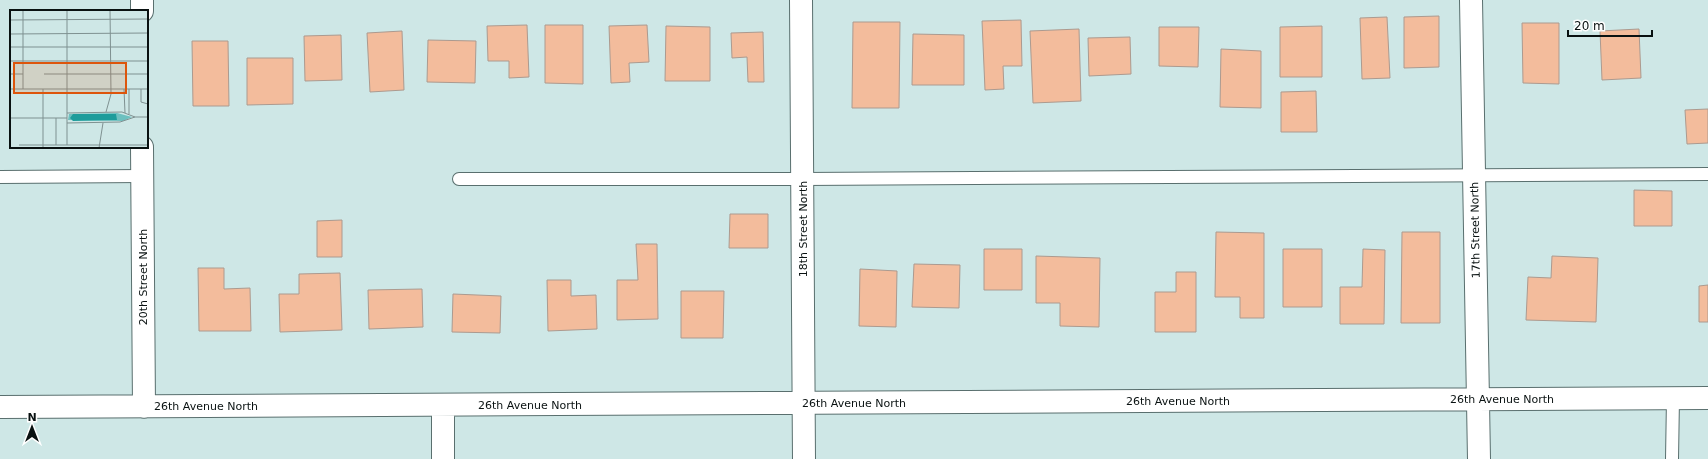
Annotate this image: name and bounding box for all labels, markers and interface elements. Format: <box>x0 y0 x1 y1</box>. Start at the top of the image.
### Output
inset map <box>10 10 148 148</box>
scale bar <box>1568 12 1652 38</box>
text: 20 m <box>1574 19 1605 33</box>
street label: 18th Street North <box>797 181 810 277</box>
street label: 17th Street North <box>1468 182 1483 278</box>
street label: 20th Street North <box>137 229 150 325</box>
street label: 26th Avenue North <box>1450 393 1554 406</box>
street label: 26th Avenue North <box>1126 395 1230 408</box>
street label: 26th Avenue North <box>802 397 906 410</box>
street label: 26th Avenue North <box>478 399 582 412</box>
street label: 26th Avenue North <box>154 400 258 413</box>
north arrow <box>12 407 52 447</box>
text: N <box>27 411 37 424</box>

